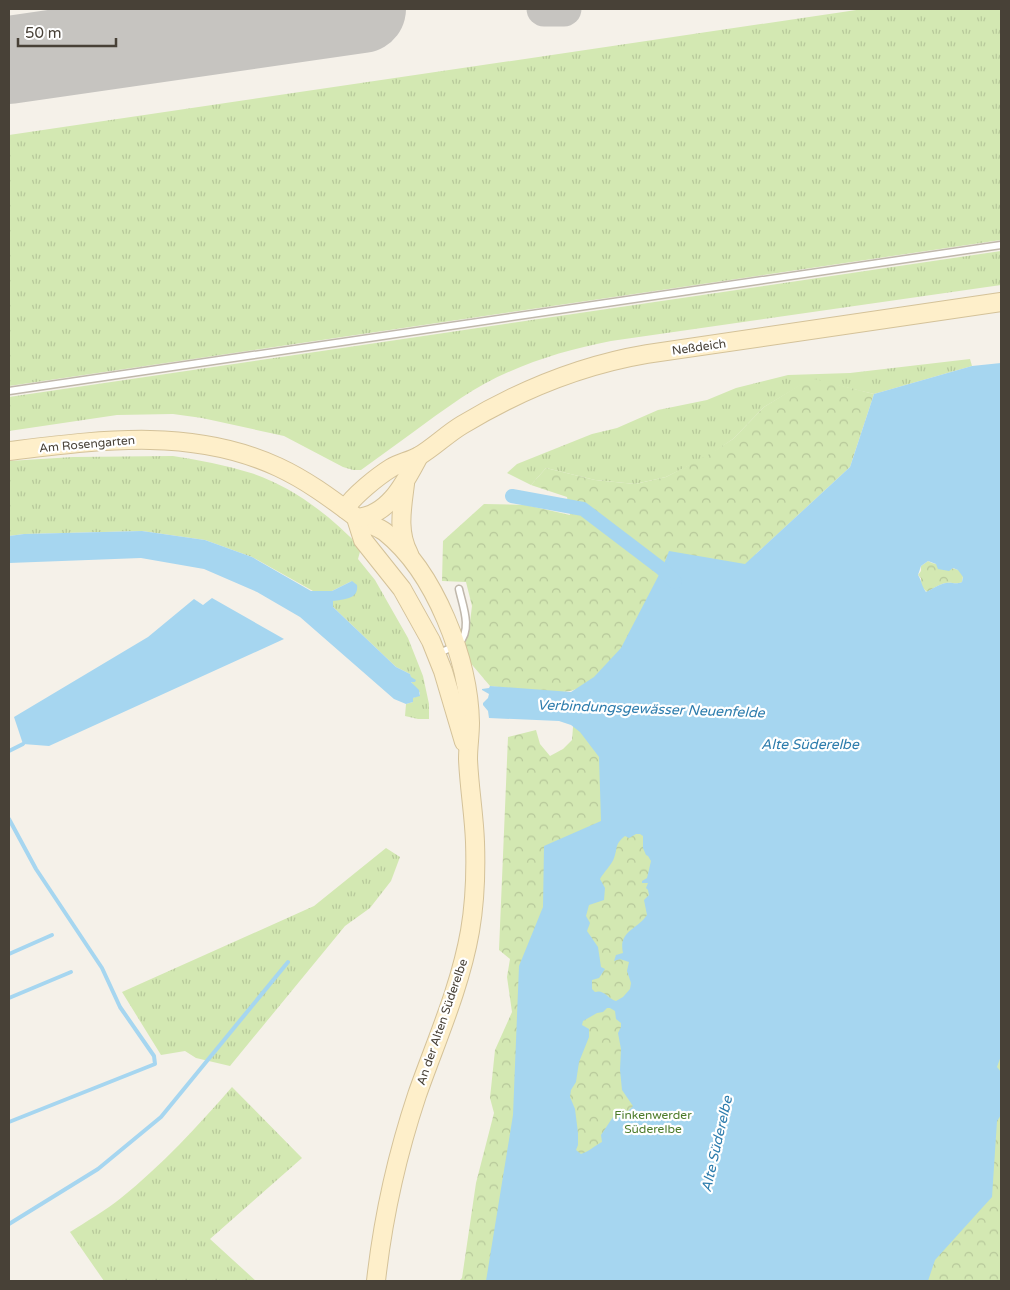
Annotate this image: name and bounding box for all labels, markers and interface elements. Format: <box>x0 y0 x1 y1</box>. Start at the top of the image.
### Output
scale bar <box>18 15 115 47</box>
text: 50 m <box>25 24 62 42</box>
street label: Neßdeich <box>671 336 727 358</box>
street label: Am Rosengarten <box>38 433 136 455</box>
water label: Verbindungsgewässer Neuenfelde <box>537 697 766 721</box>
water label: Alte Süderelbe <box>761 736 860 753</box>
street label: An der Alten Süderelbe <box>414 957 470 1087</box>
water label: Alte Süderelbe <box>698 1093 737 1194</box>
park label: Finkenwerder Süderelbe <box>614 1108 692 1136</box>

